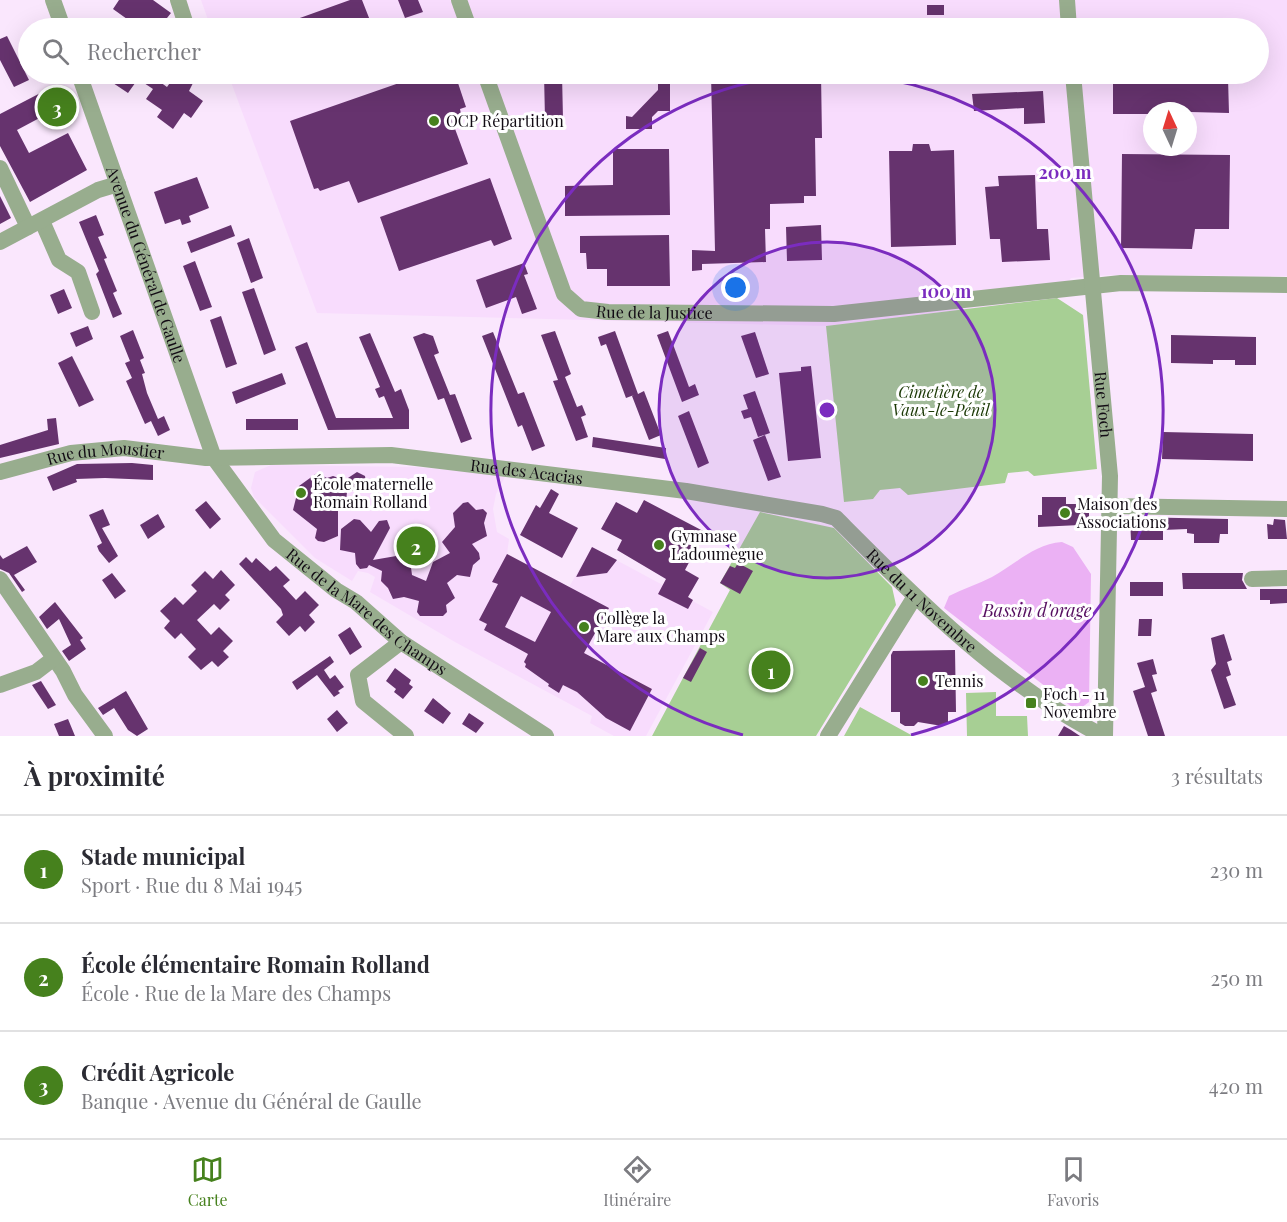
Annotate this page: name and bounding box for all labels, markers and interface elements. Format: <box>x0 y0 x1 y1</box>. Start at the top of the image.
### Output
search box <box>18 18 1269 84</box>
icon: search <box>39 35 72 68</box>
text: Rechercher <box>87 36 201 66</box>
pin: 3 <box>38 84 76 130</box>
north arrow <box>1143 102 1197 156</box>
place label: OCP Répartition <box>446 110 564 131</box>
marker: OCP Répartition <box>427 114 441 128</box>
text: 200 m <box>1038 160 1092 184</box>
street label: Avenue du Général de Gaulle <box>102 162 191 366</box>
your location <box>721 273 750 302</box>
text: 100 m <box>921 279 972 303</box>
street label: Rue de la Justice <box>595 300 713 323</box>
street label: Rue Foch <box>1090 370 1117 439</box>
park label: Cimetière de Vaux-le-Pénil <box>892 381 990 420</box>
centre of rings <box>817 400 837 420</box>
street label: Rue du Moustier <box>44 437 166 469</box>
street label: Rue des Acacias <box>469 454 584 488</box>
place label: École maternelle Romain Rolland <box>313 473 433 512</box>
marker: École maternelle Romain Rolland <box>294 486 308 500</box>
place label: Maison des Associations <box>1076 493 1166 532</box>
marker: Maison des Associations <box>1058 506 1072 520</box>
pin: 2 <box>396 524 436 568</box>
place label: Gymnase Ladoumègue <box>671 525 764 564</box>
marker: Gymnase Ladoumègue <box>652 538 666 552</box>
street label: Rue de la Mare des Champs <box>282 543 451 679</box>
street label: Rue du 11 Novembre <box>862 544 982 657</box>
water label: Bassin d'orage <box>981 598 1092 622</box>
place label: Collège la Mare aux Champs <box>596 607 725 646</box>
marker: Collège la Mare aux Champs <box>577 620 591 634</box>
pin: 1 <box>752 648 790 692</box>
place label: Tennis <box>935 670 983 691</box>
marker: Tennis <box>916 674 930 688</box>
place label: Foch - 11 Novembre <box>1043 683 1117 722</box>
marker: Foch - 11 Novembre <box>1024 696 1038 710</box>
text: À proximité <box>24 758 165 793</box>
text: 3 résultats <box>1171 762 1263 789</box>
text: Stade municipal <box>81 841 245 871</box>
text: 1 <box>40 856 47 883</box>
text: 230 m <box>1210 856 1263 883</box>
text: Sport · Rue du 8 Mai 1945 <box>81 871 302 898</box>
text: École élémentaire Romain Rolland <box>81 949 430 979</box>
text: 2 <box>38 964 49 991</box>
text: 250 m <box>1210 964 1263 991</box>
text: École · Rue de la Mare des Champs <box>81 979 391 1006</box>
text: Crédit Agricole <box>81 1057 234 1087</box>
text: 3 <box>39 1072 48 1099</box>
text: 420 m <box>1209 1072 1263 1099</box>
text: Banque · Avenue du Général de Gaulle <box>81 1087 422 1114</box>
tab: Carte <box>188 1153 228 1210</box>
tab: Itinéraire <box>603 1153 671 1210</box>
tab: Favoris <box>1047 1153 1099 1210</box>

